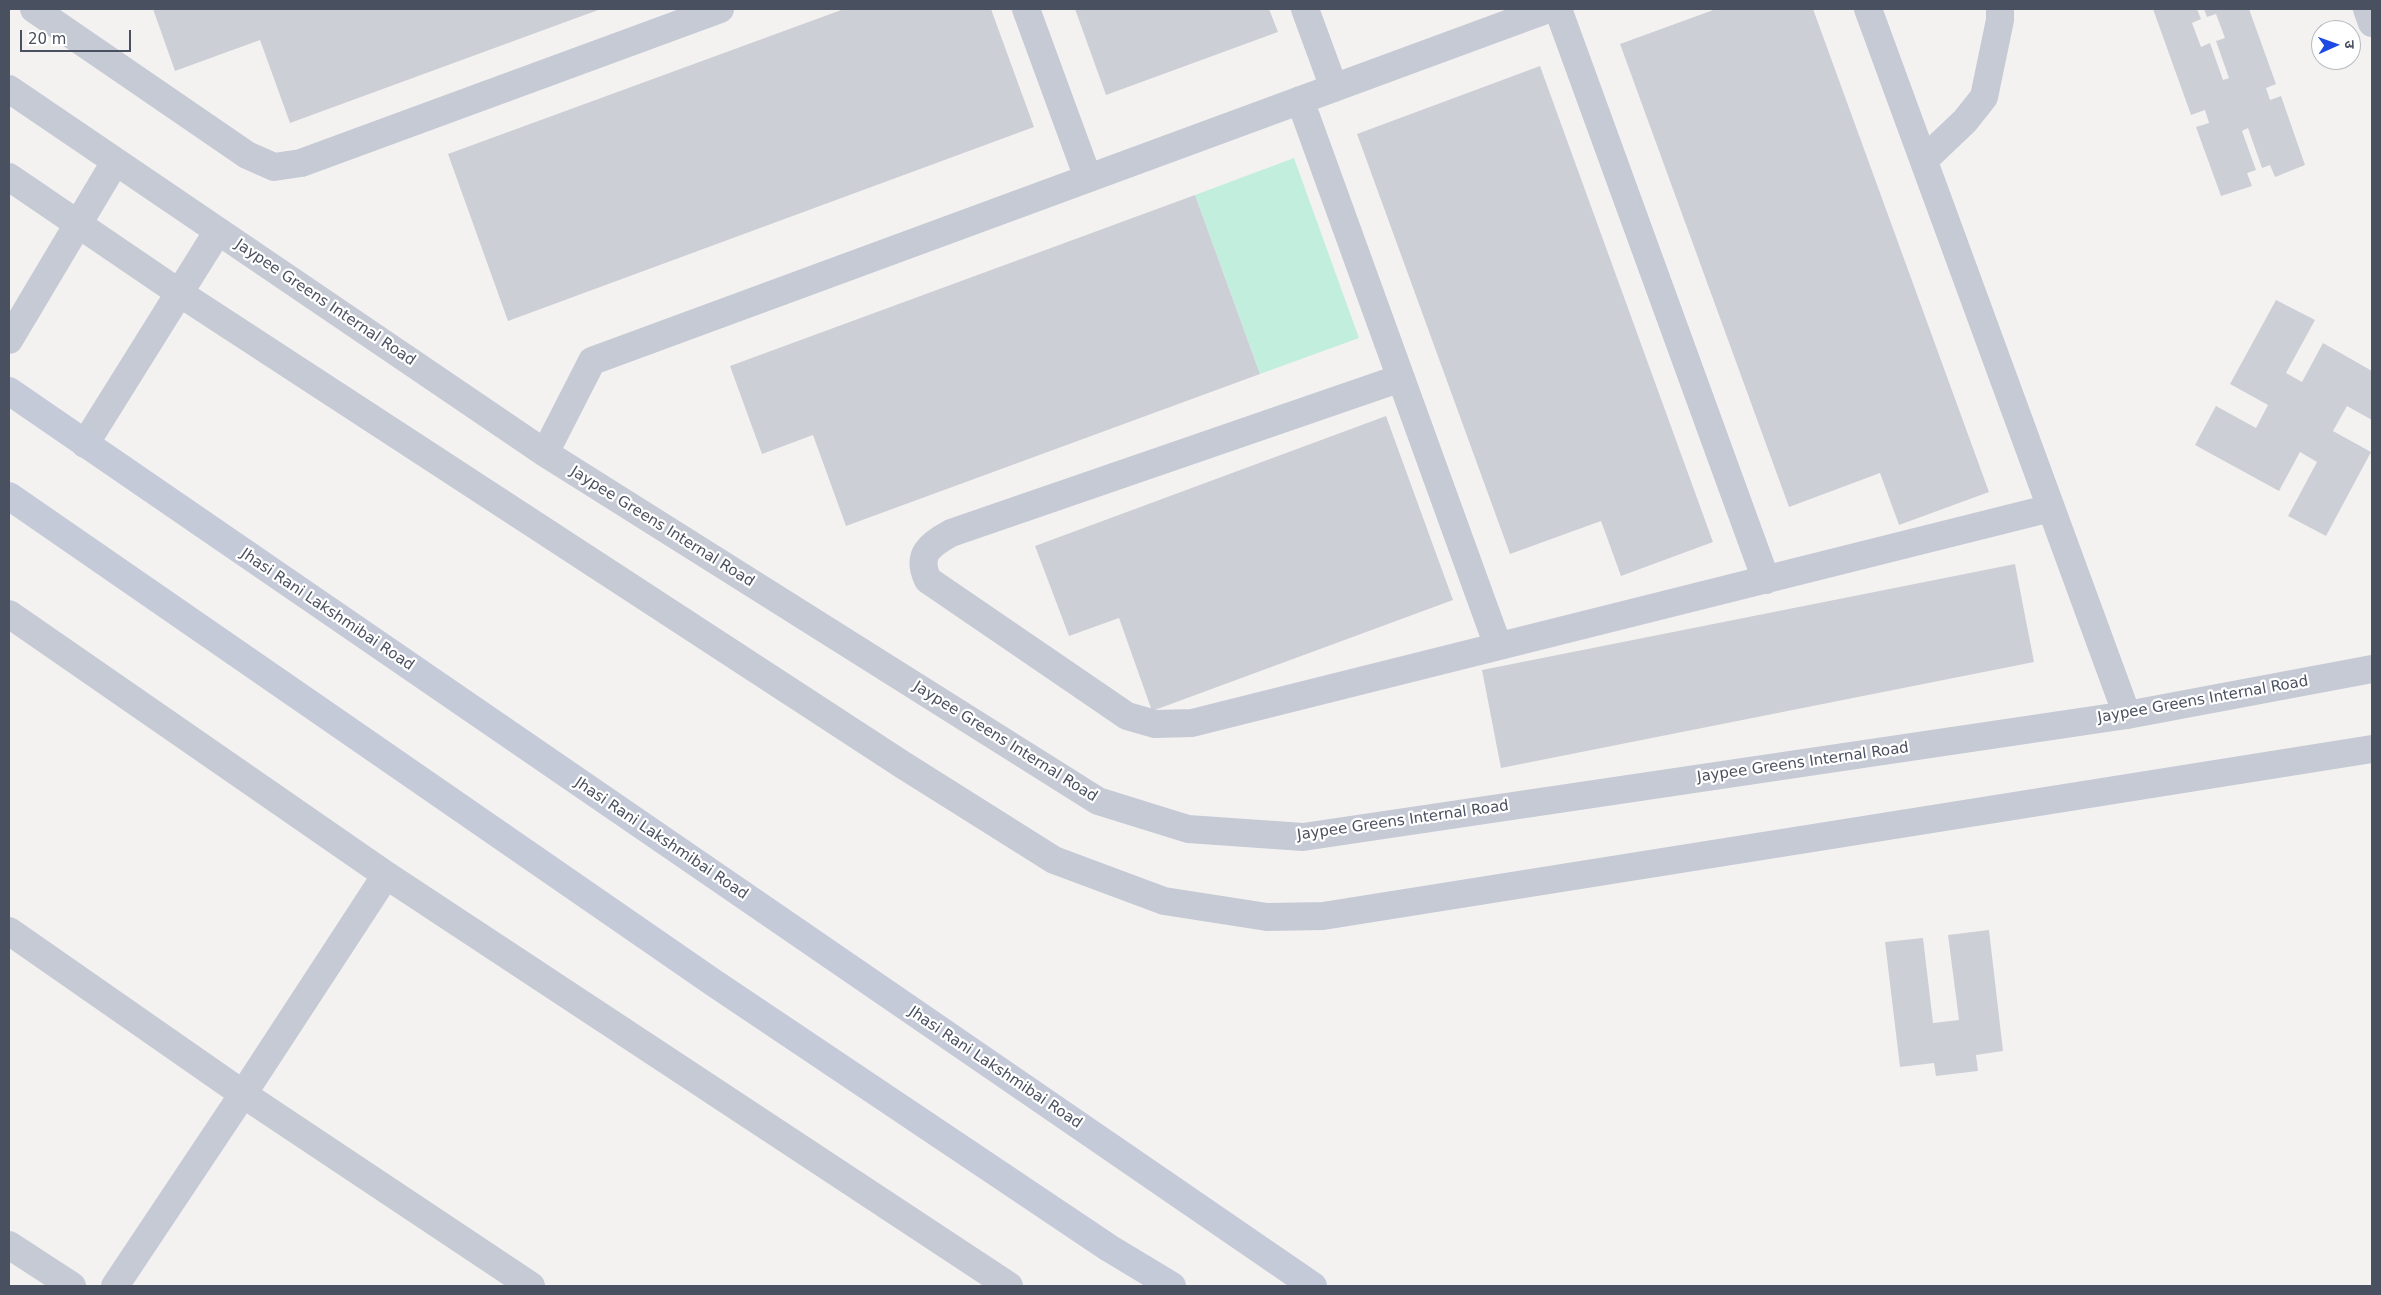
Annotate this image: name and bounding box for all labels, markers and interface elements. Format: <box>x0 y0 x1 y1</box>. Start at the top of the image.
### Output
scale bar <box>22 20 134 52</box>
north arrow <box>2311 20 2361 70</box>
text: 20 m <box>28 30 66 48</box>
text: उ <box>2342 40 2358 49</box>
street label: Jaypee Greens Internal Road <box>231 236 419 370</box>
street label: Jaypee Greens Internal Road <box>567 463 757 591</box>
street label: Jhasi Rani Lakshmibai Road <box>237 545 417 675</box>
street label: Jaypee Greens Internal Road <box>2096 673 2310 727</box>
street label: Jaypee Greens Internal Road <box>910 678 1100 806</box>
street label: Jaypee Greens Internal Road <box>1696 739 1910 787</box>
street label: Jhasi Rani Lakshmibai Road <box>571 774 751 904</box>
street label: Jaypee Greens Internal Road <box>1296 797 1510 845</box>
street label: Jhasi Rani Lakshmibai Road <box>905 1003 1085 1133</box>

